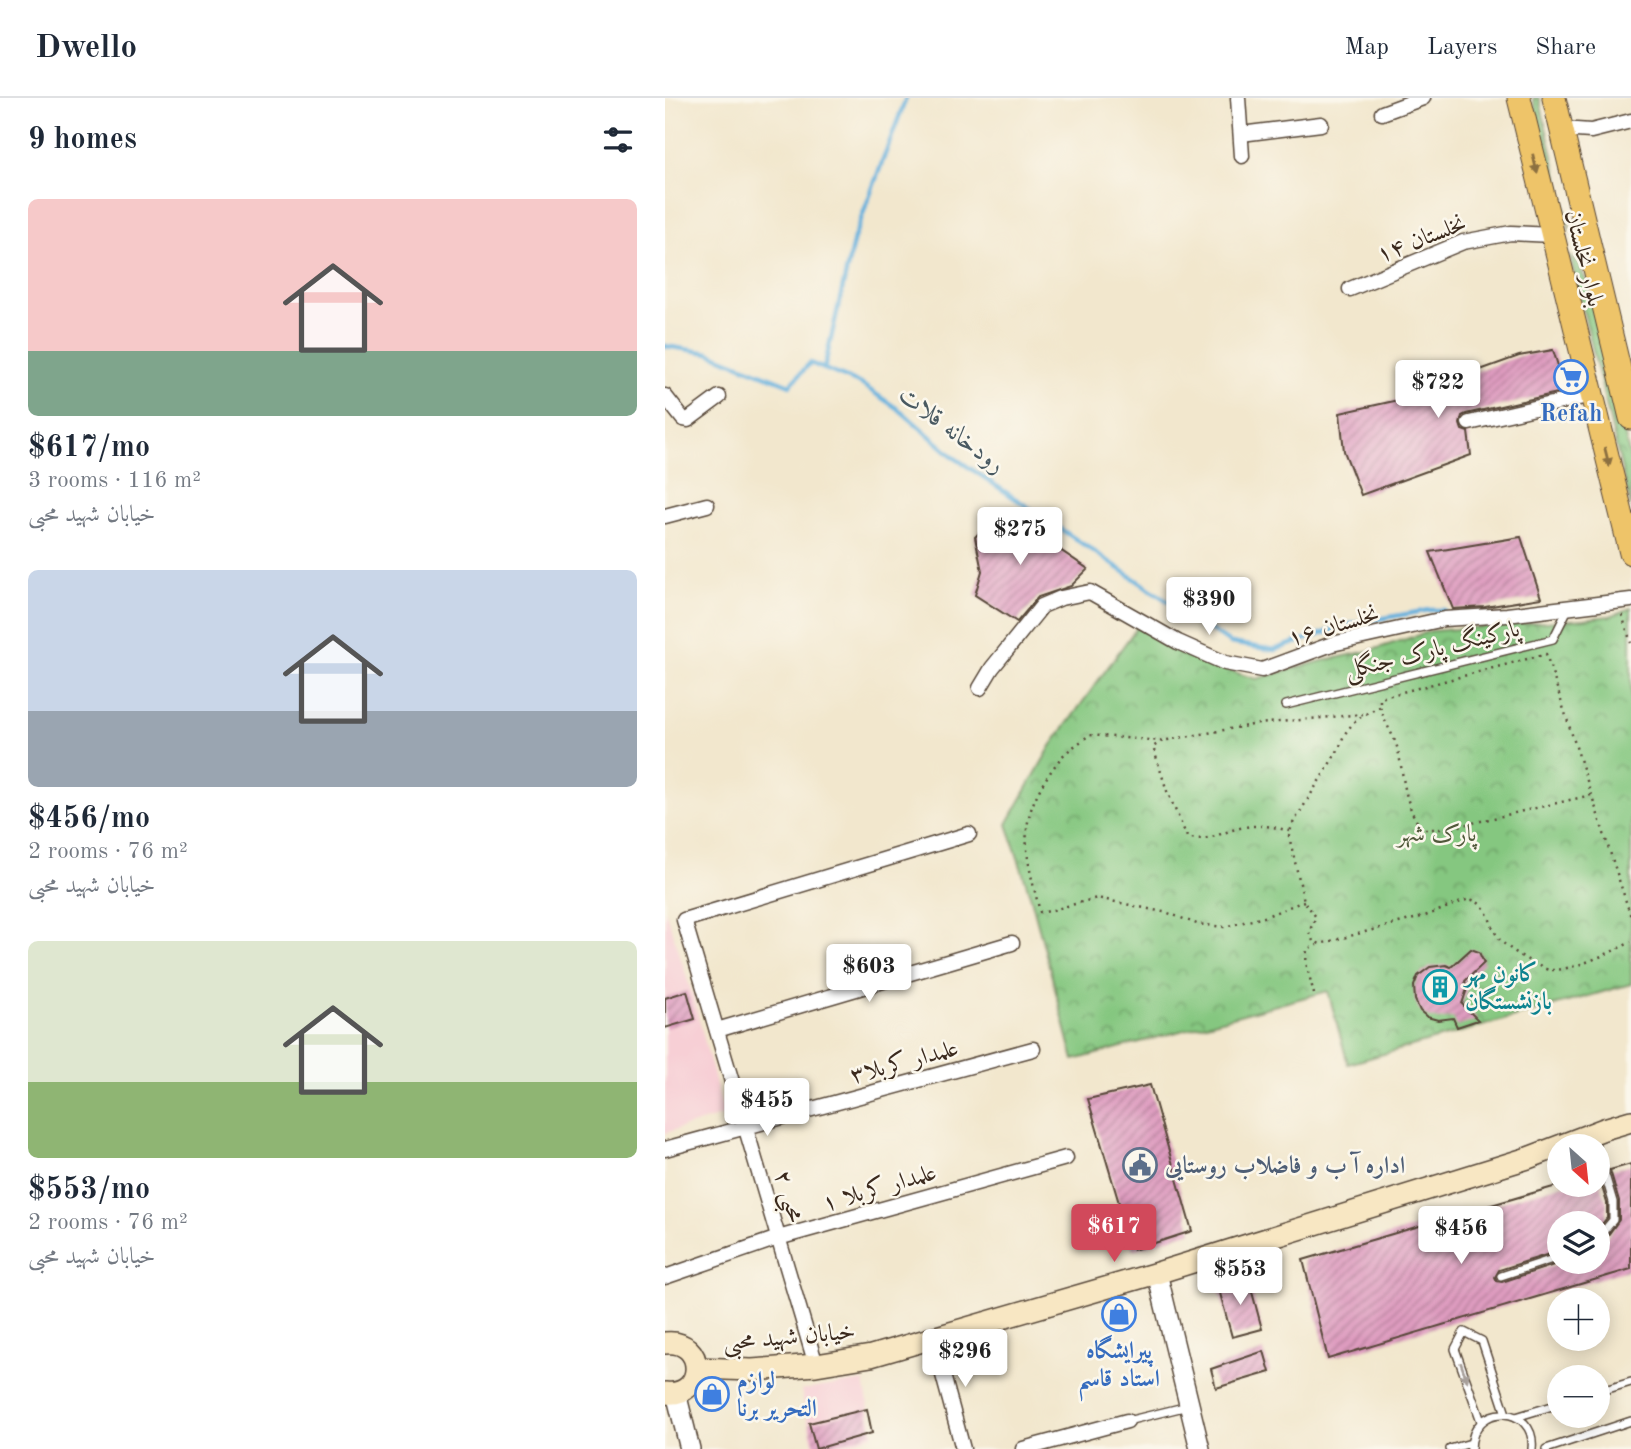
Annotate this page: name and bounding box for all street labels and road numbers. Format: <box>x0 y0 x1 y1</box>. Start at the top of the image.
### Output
street label: بلوار نخلستان <box>1559 208 1607 309</box>
street label: نخلستان ۱۴ <box>1374 212 1470 268</box>
street label: نخلستان ۱۶ <box>1285 602 1382 651</box>
street label: پارکینگ پارک جنگلی <box>1341 612 1525 687</box>
street label: علمدار کربلا۳ <box>847 1034 961 1090</box>
street label: علمدار کربلا ۱ <box>819 1158 940 1218</box>
street label: محبی ۲ <box>763 1168 807 1228</box>
street label: خیابان شهید محبی <box>722 1320 857 1362</box>

